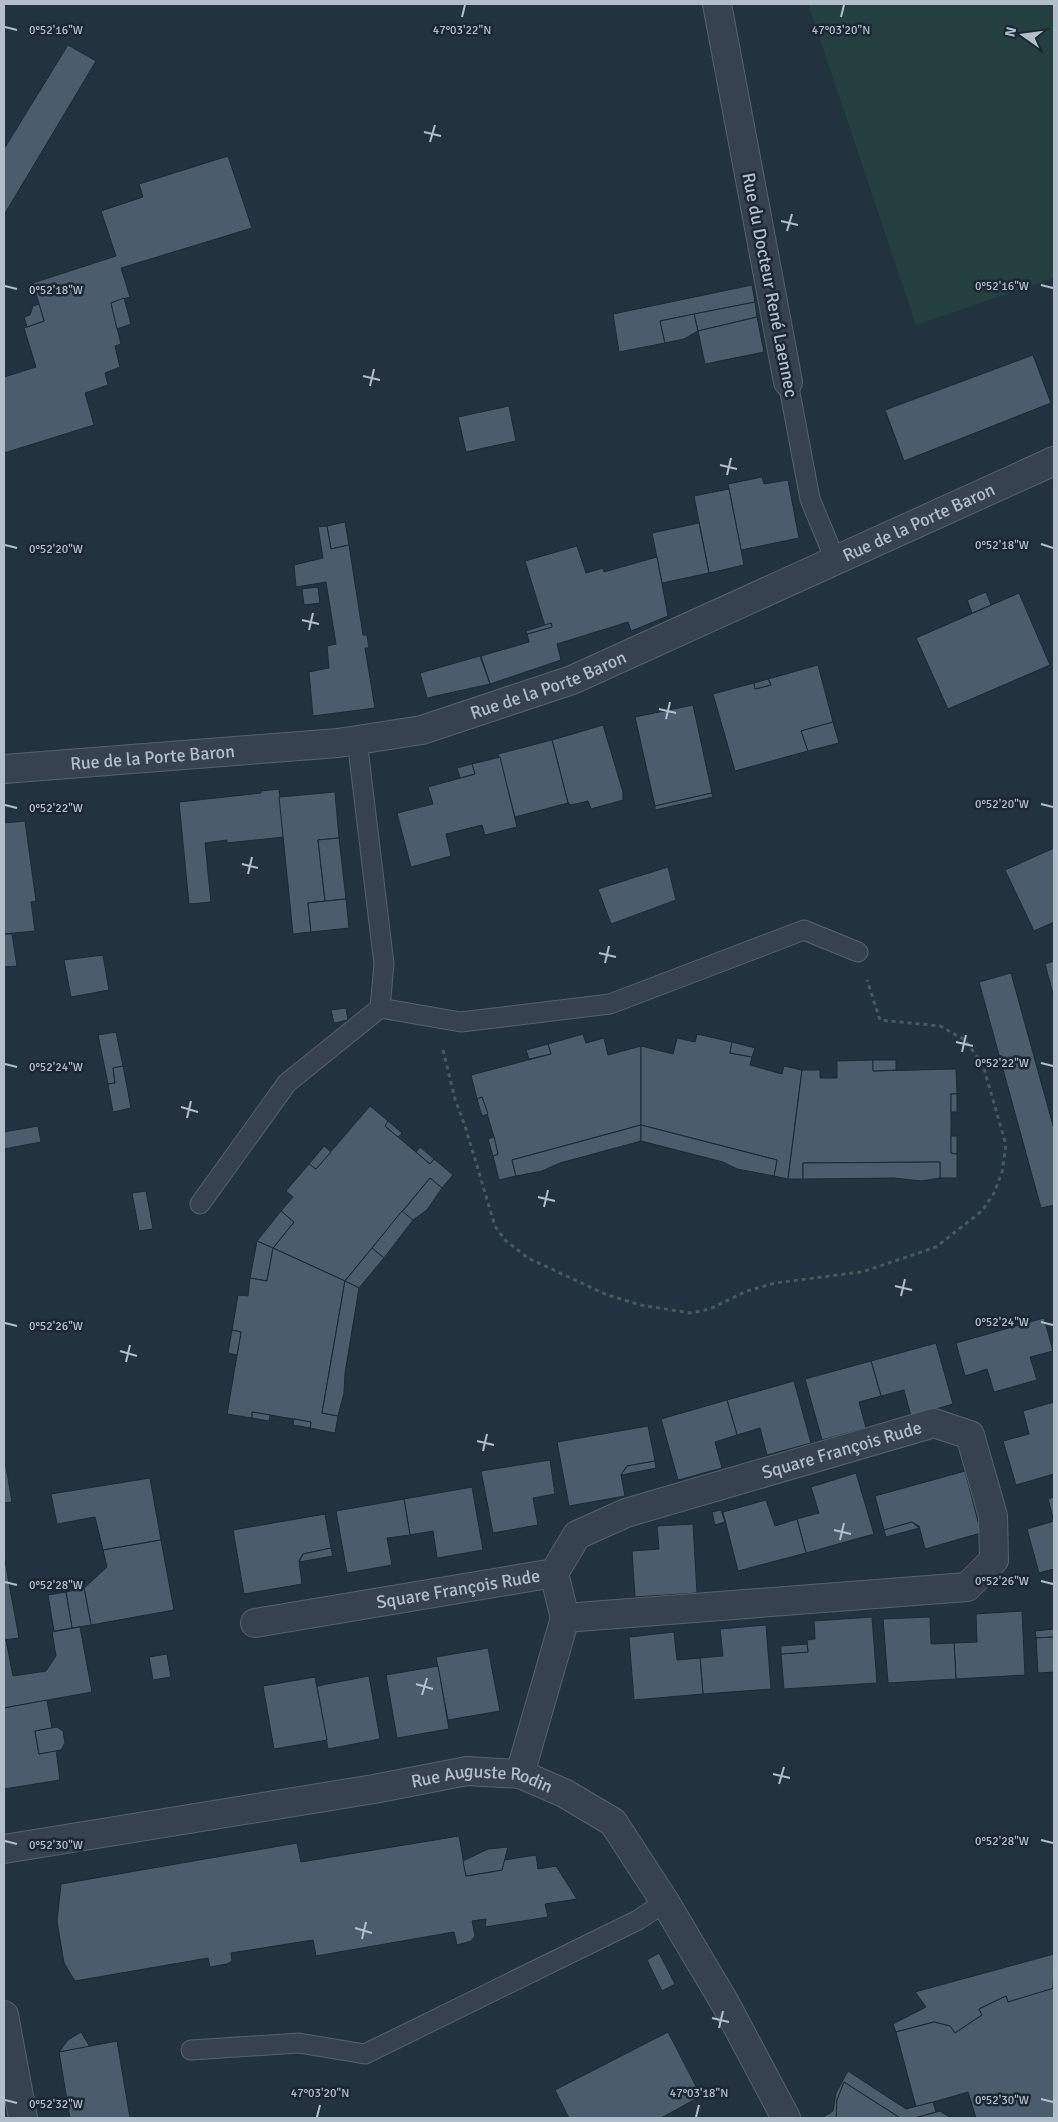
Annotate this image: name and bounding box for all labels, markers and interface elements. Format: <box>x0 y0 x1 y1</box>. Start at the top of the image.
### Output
north arrow <box>998 10 1048 60</box>
text: 0°52'16"W <box>29 23 83 38</box>
text: 47°03'22"N <box>433 23 491 38</box>
text: 47°03'20"N <box>812 23 870 38</box>
text: N <box>1001 25 1020 39</box>
street label: Rue du Docteur René Laennec <box>737 171 803 399</box>
text: 0°52'16"W <box>975 279 1029 294</box>
text: 0°52'18"W <box>29 283 83 298</box>
street label: Rue de la Porte Baron <box>839 478 998 567</box>
text: 0°52'18"W <box>975 538 1029 553</box>
text: 0°52'20"W <box>29 542 83 557</box>
street label: Rue de la Porte Baron <box>467 646 630 724</box>
street label: Rue de la Porte Baron <box>69 740 236 775</box>
text: 0°52'20"W <box>975 797 1029 812</box>
text: 0°52'22"W <box>29 801 83 816</box>
text: 0°52'22"W <box>975 1056 1029 1071</box>
text: 0°52'24"W <box>29 1060 83 1075</box>
text: 0°52'24"W <box>975 1315 1029 1330</box>
text: 0°52'26"W <box>29 1319 83 1334</box>
street label: Square François Rude <box>759 1416 924 1484</box>
street label: Square François Rude <box>375 1565 542 1614</box>
text: 0°52'26"W <box>975 1574 1029 1589</box>
text: 0°52'28"W <box>29 1578 83 1593</box>
street label: Rue Auguste Rodin <box>409 1760 556 1798</box>
text: 0°52'28"W <box>975 1834 1029 1849</box>
text: 0°52'30"W <box>29 1838 83 1853</box>
text: 47°03'20"N <box>291 2086 349 2101</box>
text: 47°03'18"N <box>670 2086 728 2101</box>
text: 0°52'30"W <box>975 2093 1029 2108</box>
text: 0°52'32"W <box>29 2097 83 2112</box>

